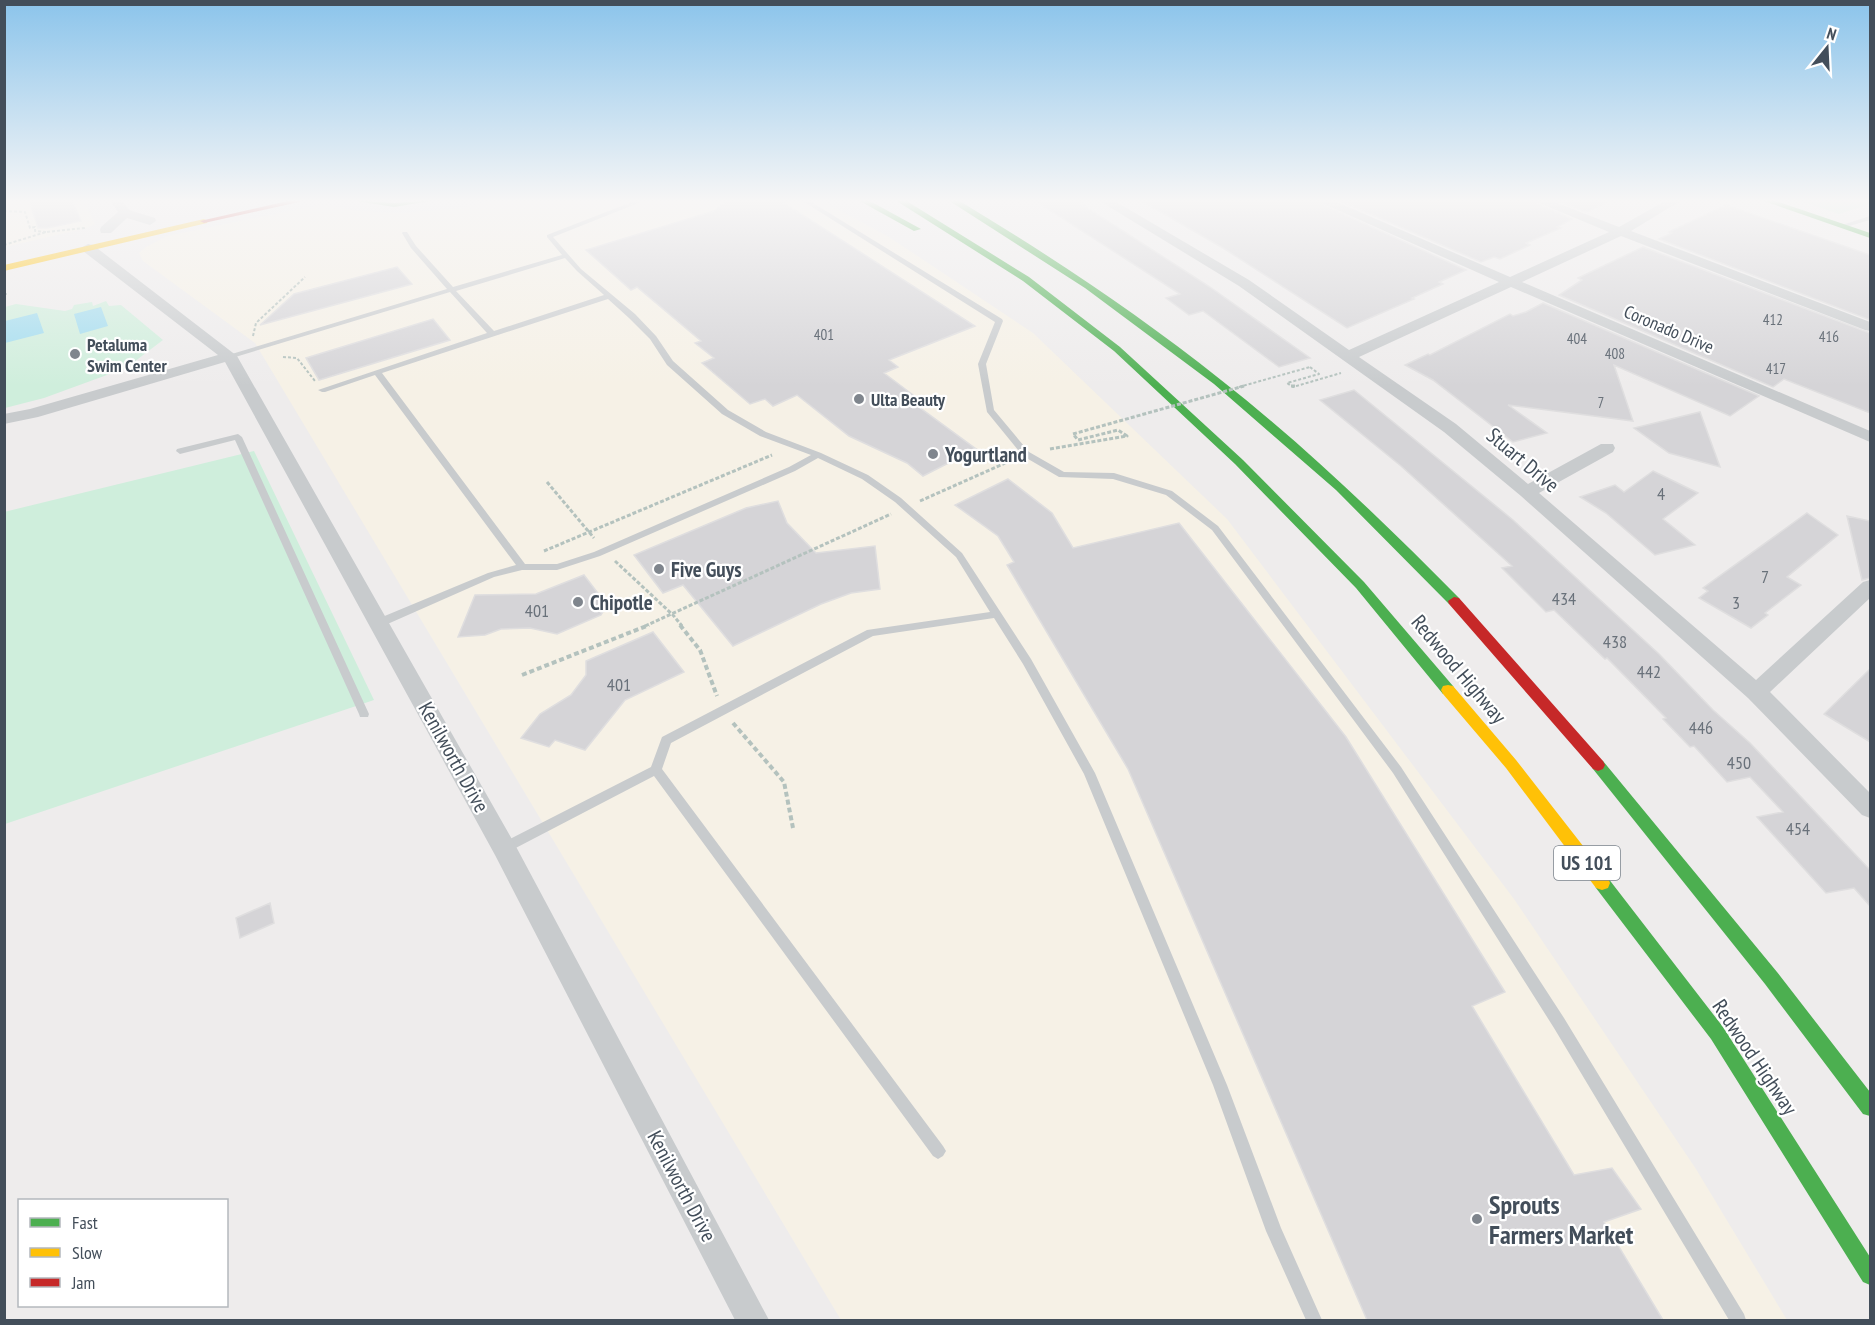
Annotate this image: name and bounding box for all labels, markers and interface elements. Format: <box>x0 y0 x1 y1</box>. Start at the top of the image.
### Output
north arrow <box>1797 18 1857 78</box>
text: N <box>1824 23 1839 45</box>
street label: Coronado Drive <box>1621 300 1717 358</box>
house number: 412 <box>1763 310 1783 329</box>
house number: 401 <box>814 325 834 344</box>
house number: 416 <box>1819 327 1839 346</box>
house number: 404 <box>1567 329 1587 348</box>
place label: Petaluma Swim Center <box>87 333 168 377</box>
house number: 408 <box>1605 344 1625 363</box>
marker: Petaluma Swim Center <box>68 347 82 361</box>
house number: 417 <box>1766 359 1786 378</box>
place label: Ulta Beauty <box>871 388 946 411</box>
marker: Ulta Beauty <box>852 392 866 406</box>
house number: 7 <box>1598 393 1604 412</box>
street label: Stuart Drive <box>1481 422 1565 498</box>
place label: Yogurtland <box>944 441 1027 468</box>
marker: Yogurtland <box>926 447 940 461</box>
house number: 4 <box>1657 482 1665 505</box>
place label: Five Guys <box>671 556 741 583</box>
marker: Five Guys <box>652 562 666 576</box>
house number: 7 <box>1761 565 1769 588</box>
house number: 434 <box>1552 587 1576 610</box>
place label: Chipotle <box>590 589 653 616</box>
house number: 3 <box>1732 591 1740 614</box>
marker: Chipotle <box>571 595 585 609</box>
house number: 401 <box>525 599 549 622</box>
street label: Redwood Highway <box>1406 609 1512 729</box>
house number: 438 <box>1603 630 1627 653</box>
house number: 442 <box>1637 660 1661 683</box>
house number: 401 <box>607 673 631 696</box>
street label: Kenilworth Drive <box>413 697 495 817</box>
house number: 446 <box>1689 716 1713 739</box>
house number: 450 <box>1727 751 1751 774</box>
house number: 454 <box>1786 817 1810 840</box>
road number: US 101 <box>1554 846 1620 880</box>
street label: Redwood Highway <box>1706 994 1804 1120</box>
street label: Kenilworth Drive <box>641 1126 723 1246</box>
place label: Sprouts Farmers Market <box>1489 1188 1634 1251</box>
legend <box>18 1199 228 1307</box>
text: Fast <box>72 1211 98 1234</box>
marker: Sprouts Farmers Market <box>1470 1212 1484 1226</box>
text: Slow <box>72 1241 103 1264</box>
text: Jam <box>71 1271 95 1294</box>

